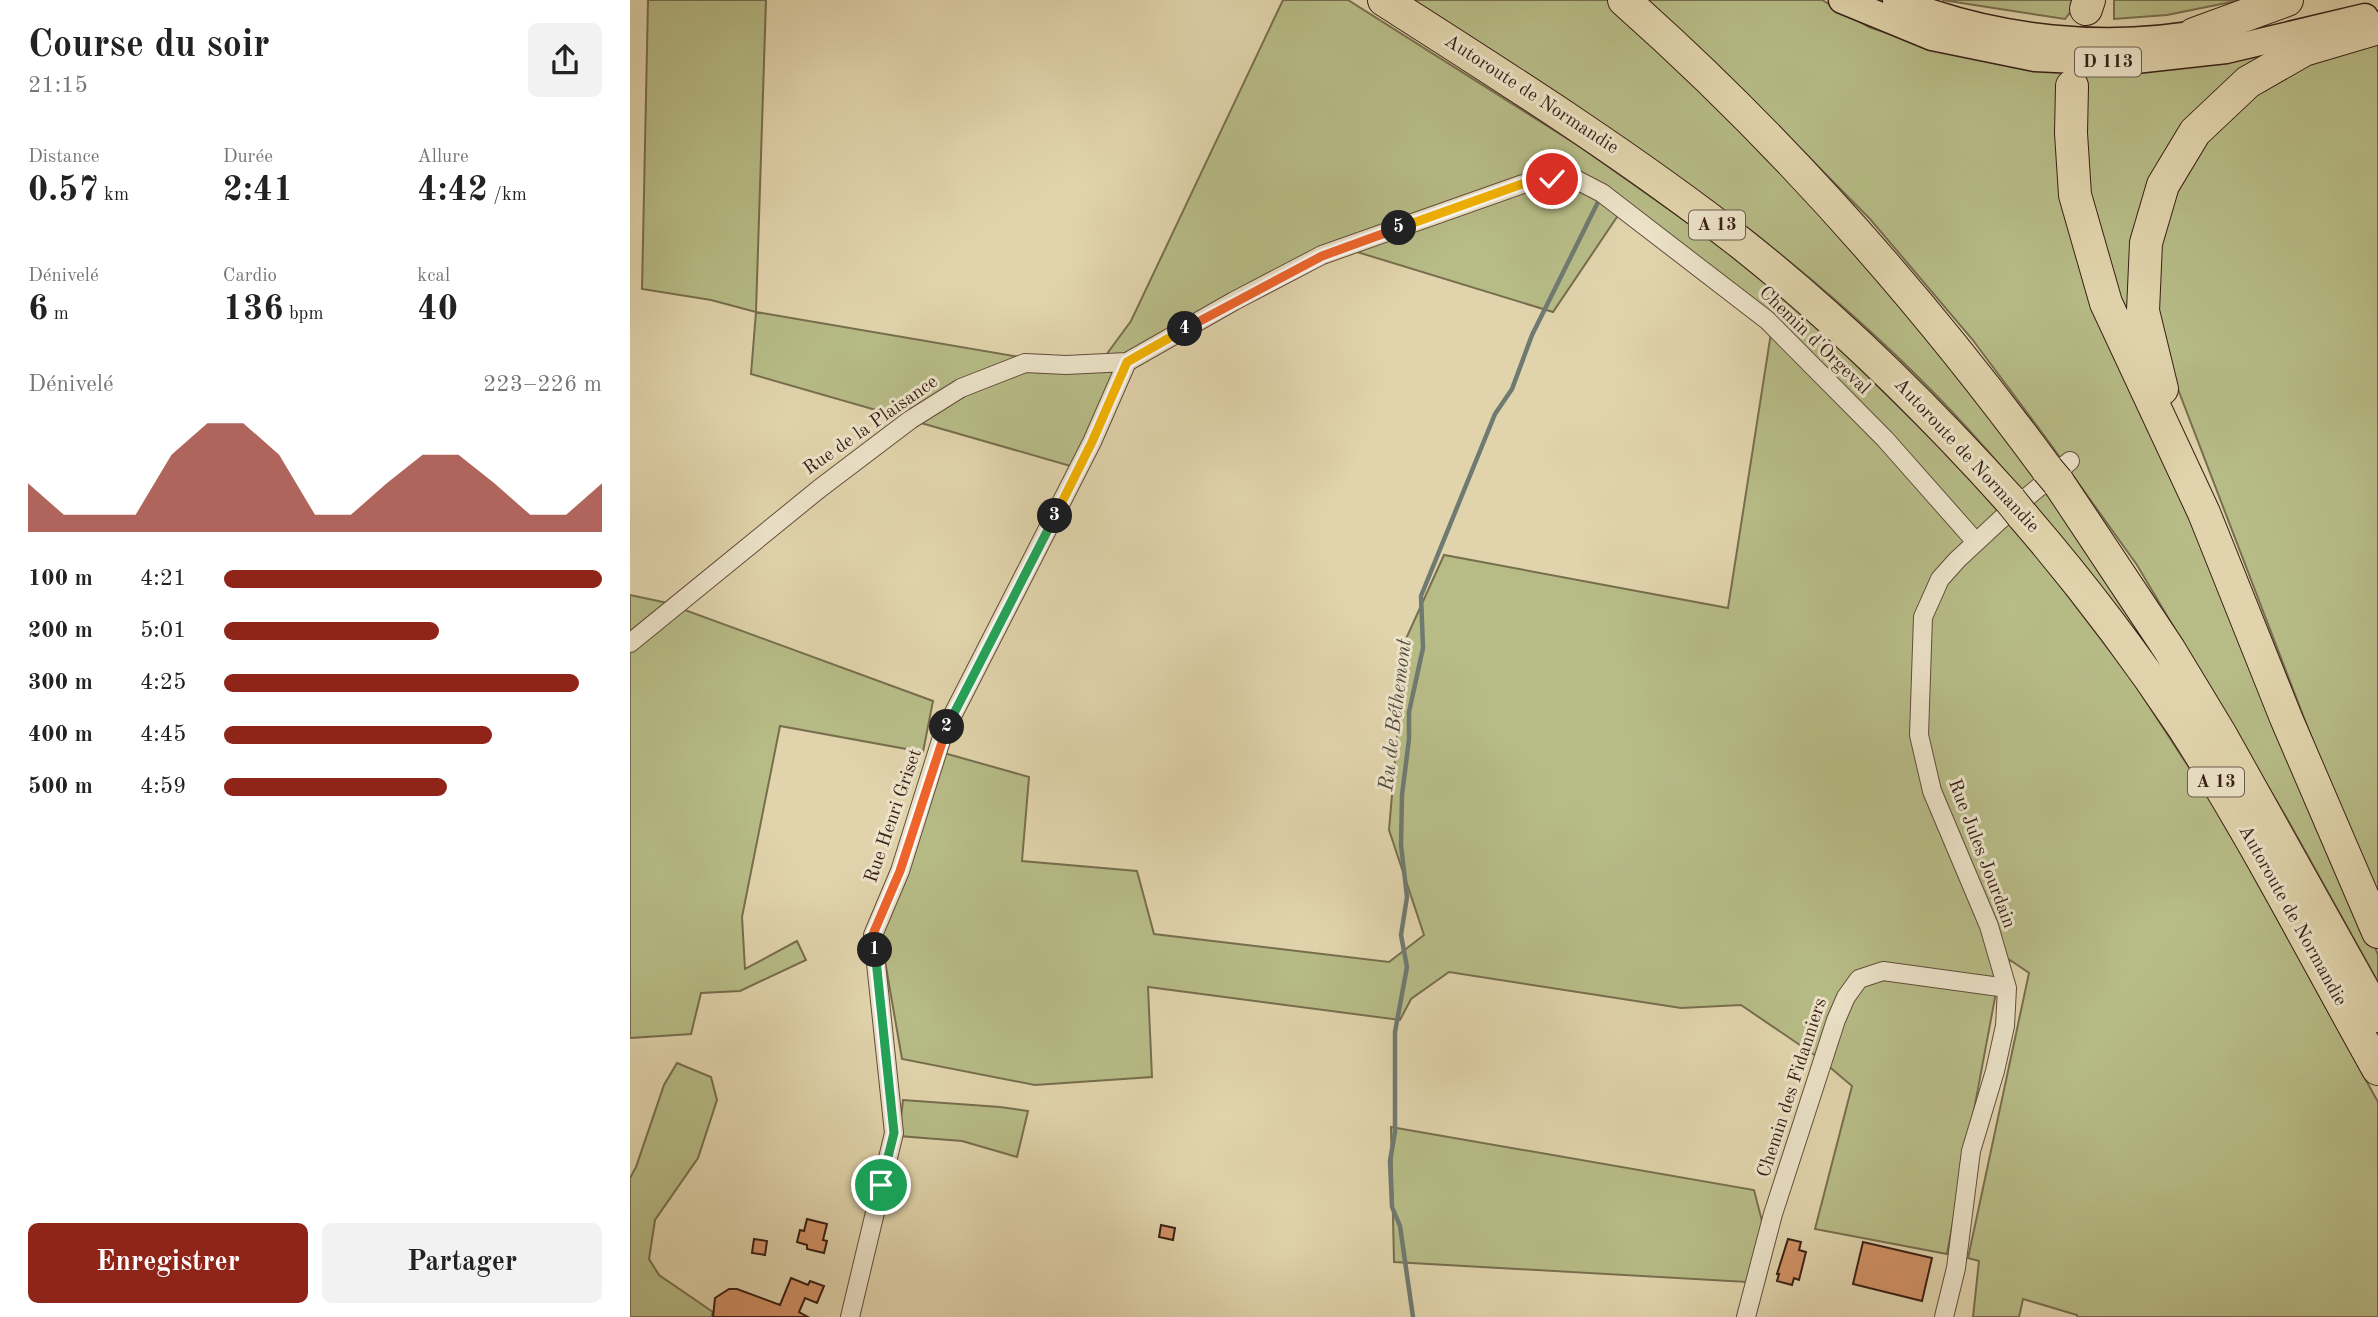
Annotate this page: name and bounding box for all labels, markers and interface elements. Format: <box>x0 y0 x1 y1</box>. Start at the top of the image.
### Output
button: share <box>528 23 602 97</box>
text: Course du soir <box>28 27 270 65</box>
street label: Autoroute de Normandie <box>1441 32 1621 158</box>
road number: D 113 <box>2075 48 2141 76</box>
text: 21:15 <box>28 74 88 97</box>
text: Distance <box>28 148 100 167</box>
text: Durée <box>223 148 273 167</box>
text: Allure <box>417 148 469 167</box>
pin <box>1522 149 1582 209</box>
icon: check <box>1533 160 1571 198</box>
text: 0.57 <box>28 173 99 208</box>
text: 2:41 <box>223 173 293 208</box>
text: 4:42 <box>417 173 488 208</box>
text: km <box>99 186 129 205</box>
text: /km <box>488 186 527 205</box>
pin: 5 <box>1382 210 1416 246</box>
road number: A 13 <box>1689 210 1745 240</box>
text: 5 <box>1393 218 1404 237</box>
text: Dénivelé <box>28 267 99 286</box>
text: Cardio <box>223 267 277 286</box>
text: kcal <box>417 267 450 286</box>
street label: Chemin d'Orgeval <box>1755 283 1873 399</box>
text: 6 <box>28 292 48 327</box>
text: 136 <box>223 292 284 327</box>
text: 40 <box>417 292 458 327</box>
text: m <box>48 305 69 324</box>
text: bpm <box>284 305 324 324</box>
pin: 4 <box>1168 312 1202 346</box>
text: 4 <box>1179 319 1190 338</box>
text: Dénivelé <box>28 373 114 396</box>
text: 223–226 m <box>483 373 602 396</box>
street label: Rue de la Plaisance <box>800 373 942 479</box>
street label: Autoroute de Normandie <box>1890 375 2042 537</box>
pin: 3 <box>1038 498 1072 534</box>
text: 3 <box>1049 506 1060 525</box>
text: 100 m <box>28 567 93 590</box>
text: 4:21 <box>140 567 186 590</box>
text: 200 m <box>28 619 93 642</box>
text: 5:01 <box>140 619 186 642</box>
water label: Ru de Béthemont <box>1376 637 1416 793</box>
text: 300 m <box>28 671 93 694</box>
text: 4:25 <box>140 671 186 694</box>
pin: 2 <box>930 710 964 744</box>
text: 2 <box>941 717 952 736</box>
text: 400 m <box>28 723 93 746</box>
text: 4:45 <box>140 723 186 746</box>
street label: Rue Henri Griset <box>862 747 926 885</box>
road number: A 13 <box>2188 768 2244 796</box>
text: 500 m <box>28 775 93 798</box>
text: 4:59 <box>140 775 186 798</box>
street label: Rue Jules Jourdain <box>1944 777 2018 931</box>
street label: Autoroute de Normandie <box>2234 823 2350 1009</box>
pin: 1 <box>858 932 892 968</box>
text: 1 <box>869 940 880 959</box>
street label: Chemin des Fidanniers <box>1755 996 1831 1180</box>
pin <box>851 1155 911 1215</box>
icon: arrive <box>862 1166 900 1204</box>
button: Enregistrer <box>28 1223 308 1303</box>
button: Partager <box>322 1223 602 1303</box>

